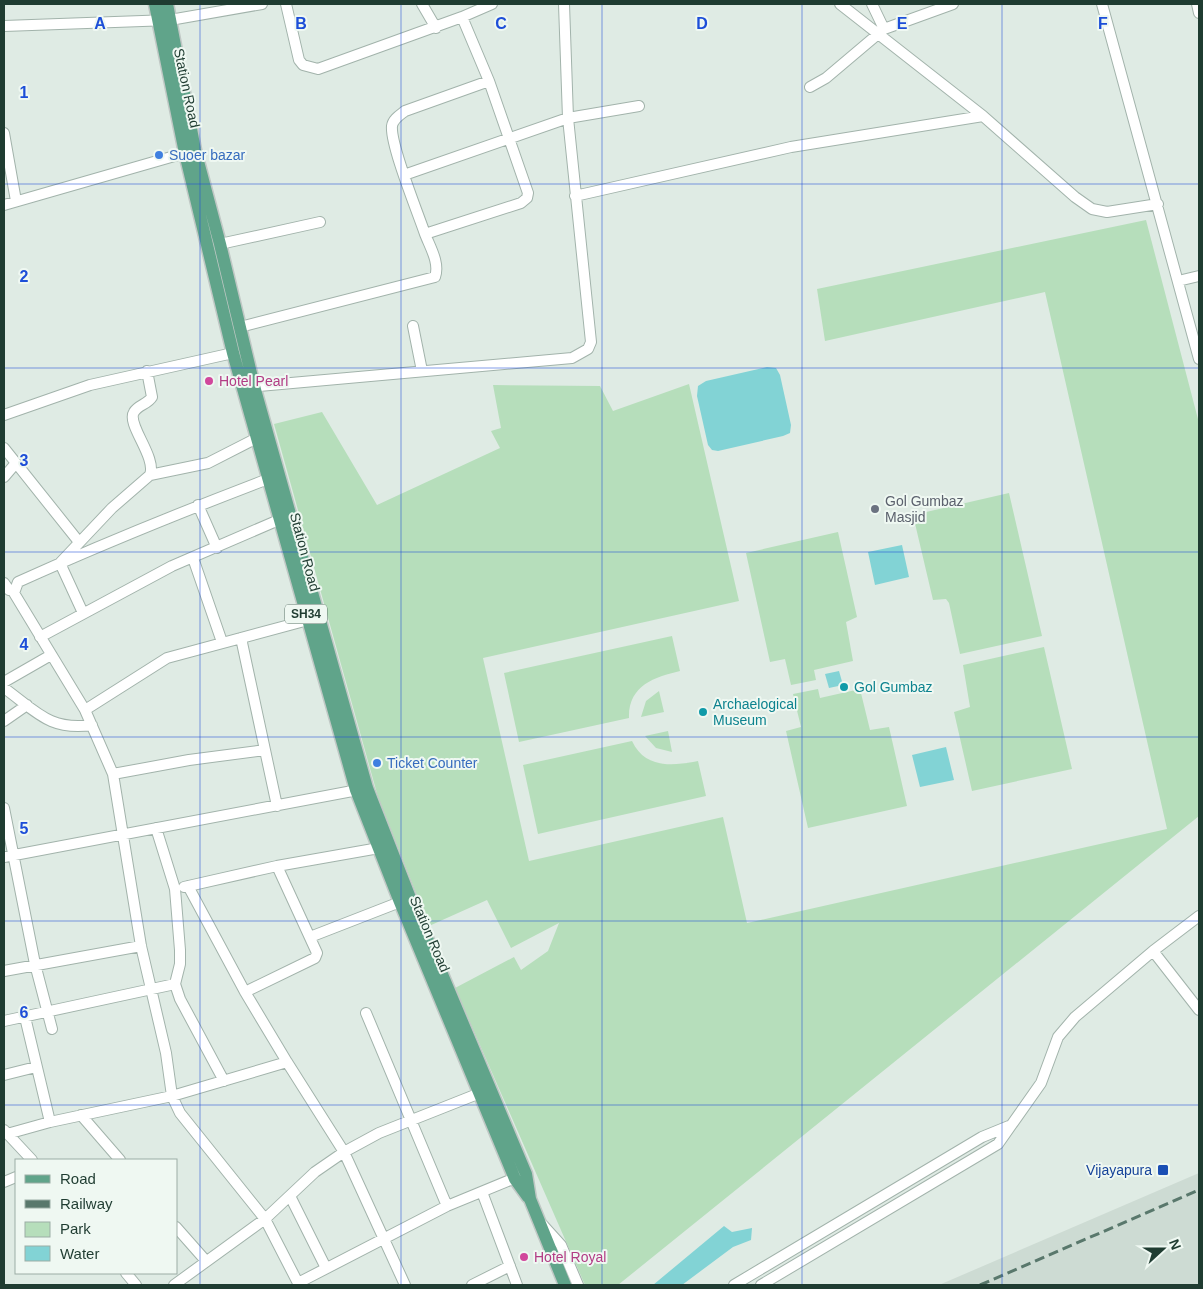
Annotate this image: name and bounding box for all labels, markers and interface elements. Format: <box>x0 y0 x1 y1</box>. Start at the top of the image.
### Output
text: A <box>94 15 106 32</box>
text: B <box>295 15 307 32</box>
text: C <box>495 15 507 32</box>
text: D <box>696 15 708 32</box>
text: E <box>897 15 908 32</box>
text: F <box>1098 15 1108 32</box>
street label: Station Road <box>171 47 203 129</box>
text: 1 <box>20 84 29 101</box>
place label: Suoer bazar <box>169 147 246 163</box>
marker: Suoer bazar <box>153 149 165 161</box>
text: 2 <box>20 268 29 285</box>
place label: Hotel Pearl <box>219 373 288 389</box>
marker: Hotel Pearl <box>203 375 215 387</box>
text: 3 <box>20 452 29 469</box>
place label: Gol Gumbaz Masjid <box>885 493 964 525</box>
marker: Gol Gumbaz Masjid <box>869 503 881 515</box>
street label: Station Road <box>287 511 323 593</box>
road number: SH34 <box>285 604 327 624</box>
text: 4 <box>20 636 29 653</box>
place label: Gol Gumbaz <box>854 679 933 695</box>
marker: Gol Gumbaz <box>838 681 850 693</box>
place label: Archaelogical Museum <box>713 696 797 728</box>
marker: Archaelogical Museum <box>697 706 709 718</box>
place label: Ticket Counter <box>387 755 478 771</box>
marker: Ticket Counter <box>371 757 383 769</box>
text: 5 <box>20 820 29 837</box>
street label: Station Road <box>407 894 453 974</box>
text: 6 <box>20 1004 29 1021</box>
legend <box>15 1159 178 1274</box>
place label: Vijayapura <box>1086 1162 1152 1178</box>
marker: Vijayapura <box>1156 1163 1170 1177</box>
text: Road <box>60 1170 96 1187</box>
text: Railway <box>60 1195 113 1212</box>
text: Park <box>60 1220 91 1237</box>
north arrow <box>1138 1224 1188 1274</box>
text: N <box>1166 1237 1184 1252</box>
text: Water <box>60 1245 99 1262</box>
place label: Hotel Royal <box>534 1249 606 1265</box>
marker: Hotel Royal <box>518 1251 530 1263</box>

